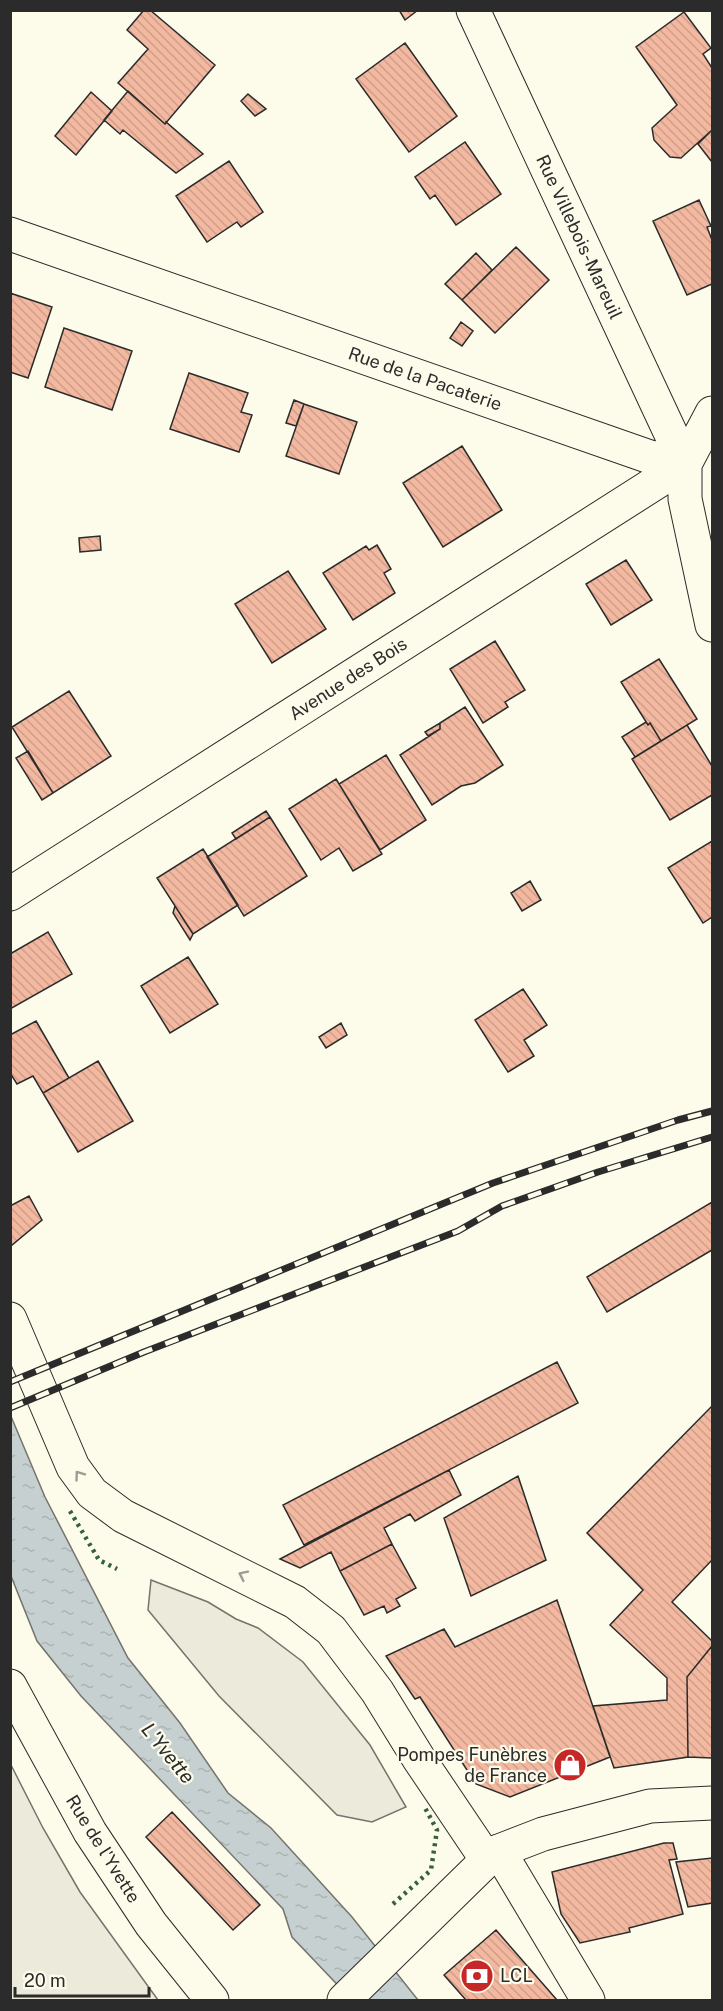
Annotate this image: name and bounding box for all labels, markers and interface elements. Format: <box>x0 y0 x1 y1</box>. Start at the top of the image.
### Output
street label: Rue Villebois-Mareuil <box>532 151 627 322</box>
street label: Rue de la Pacaterie <box>346 342 505 415</box>
street label: Avenue des Bois <box>285 633 410 724</box>
one-way arrow <box>75 1470 86 1481</box>
one-way arrow <box>239 1571 250 1583</box>
water label: L'Yvette <box>136 1718 200 1788</box>
place label: Pompes Funèbres de France <box>397 1744 547 1786</box>
shop icon: Pompes Funèbres de France <box>552 1747 588 1783</box>
street label: Rue de l'Yvette <box>62 1791 145 1906</box>
bank icon: LCL <box>459 1958 495 1994</box>
scale bar <box>15 1960 148 1998</box>
place label: LCL <box>500 1965 533 1986</box>
text: 20 m <box>24 1970 66 1991</box>

